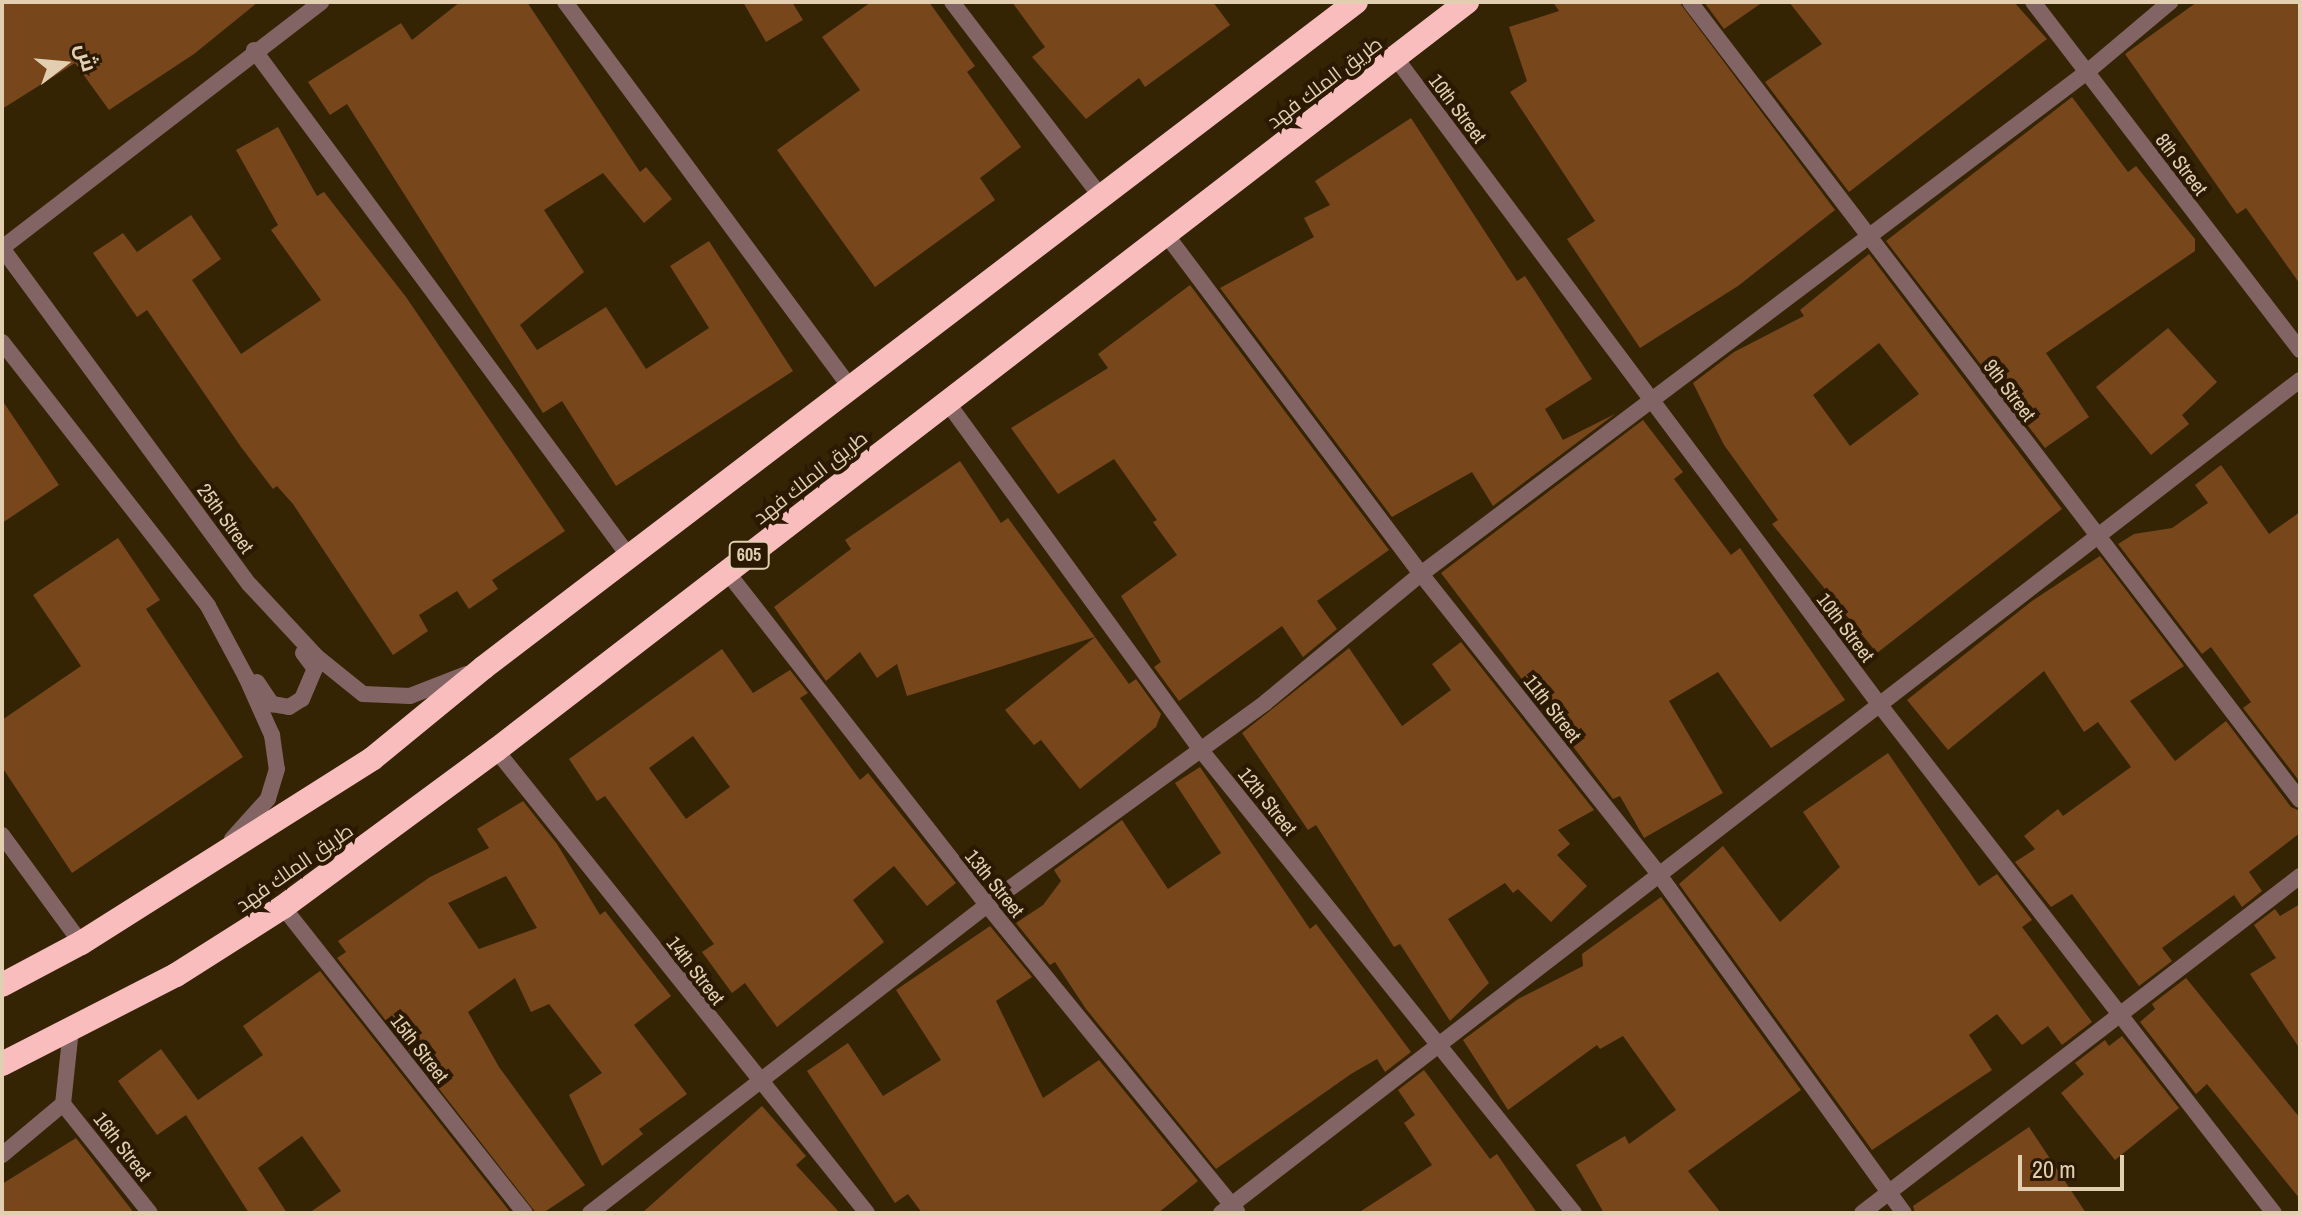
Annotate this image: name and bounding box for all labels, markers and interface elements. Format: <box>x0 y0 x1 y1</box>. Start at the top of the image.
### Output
north arrow <box>24 24 104 104</box>
street label: طريق الملك فهد <box>1262 31 1386 133</box>
text: ش <box>69 40 105 75</box>
street label: 10th Street <box>1424 69 1492 147</box>
street label: 8th Street <box>2151 128 2213 200</box>
street label: 9th Street <box>1979 354 2041 426</box>
street label: طريق الملك فهد <box>748 425 872 529</box>
street label: 25th Street <box>193 478 259 558</box>
road number: 605 <box>727 541 771 569</box>
street label: 10th Street <box>1812 588 1880 666</box>
street label: 11th Street <box>1519 669 1587 747</box>
street label: 12th Street <box>1233 762 1303 840</box>
street label: طريق الملك فهد <box>231 818 357 916</box>
street label: 13th Street <box>960 844 1030 922</box>
street label: 14th Street <box>662 931 730 1009</box>
street label: 15th Street <box>386 1009 454 1087</box>
street label: 16th Street <box>89 1107 157 1185</box>
scale bar <box>2022 1139 2128 1189</box>
text: 20 m <box>2032 1153 2076 1185</box>

